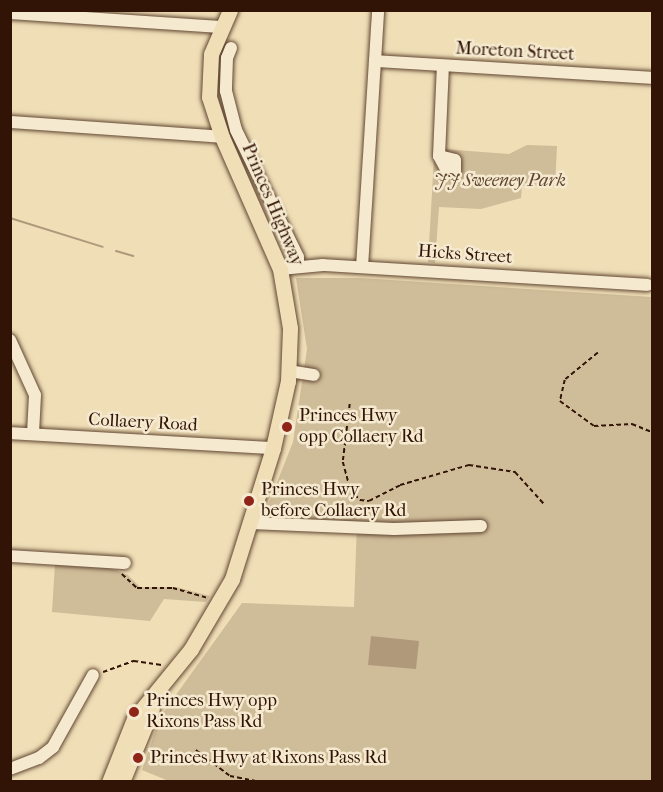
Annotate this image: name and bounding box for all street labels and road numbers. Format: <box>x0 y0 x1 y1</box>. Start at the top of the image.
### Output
street label: Moreton Street <box>455 38 575 66</box>
street label: Princes Highway <box>236 140 308 270</box>
street label: Hicks Street <box>417 241 513 269</box>
street label: Collaery Road <box>88 409 198 437</box>

